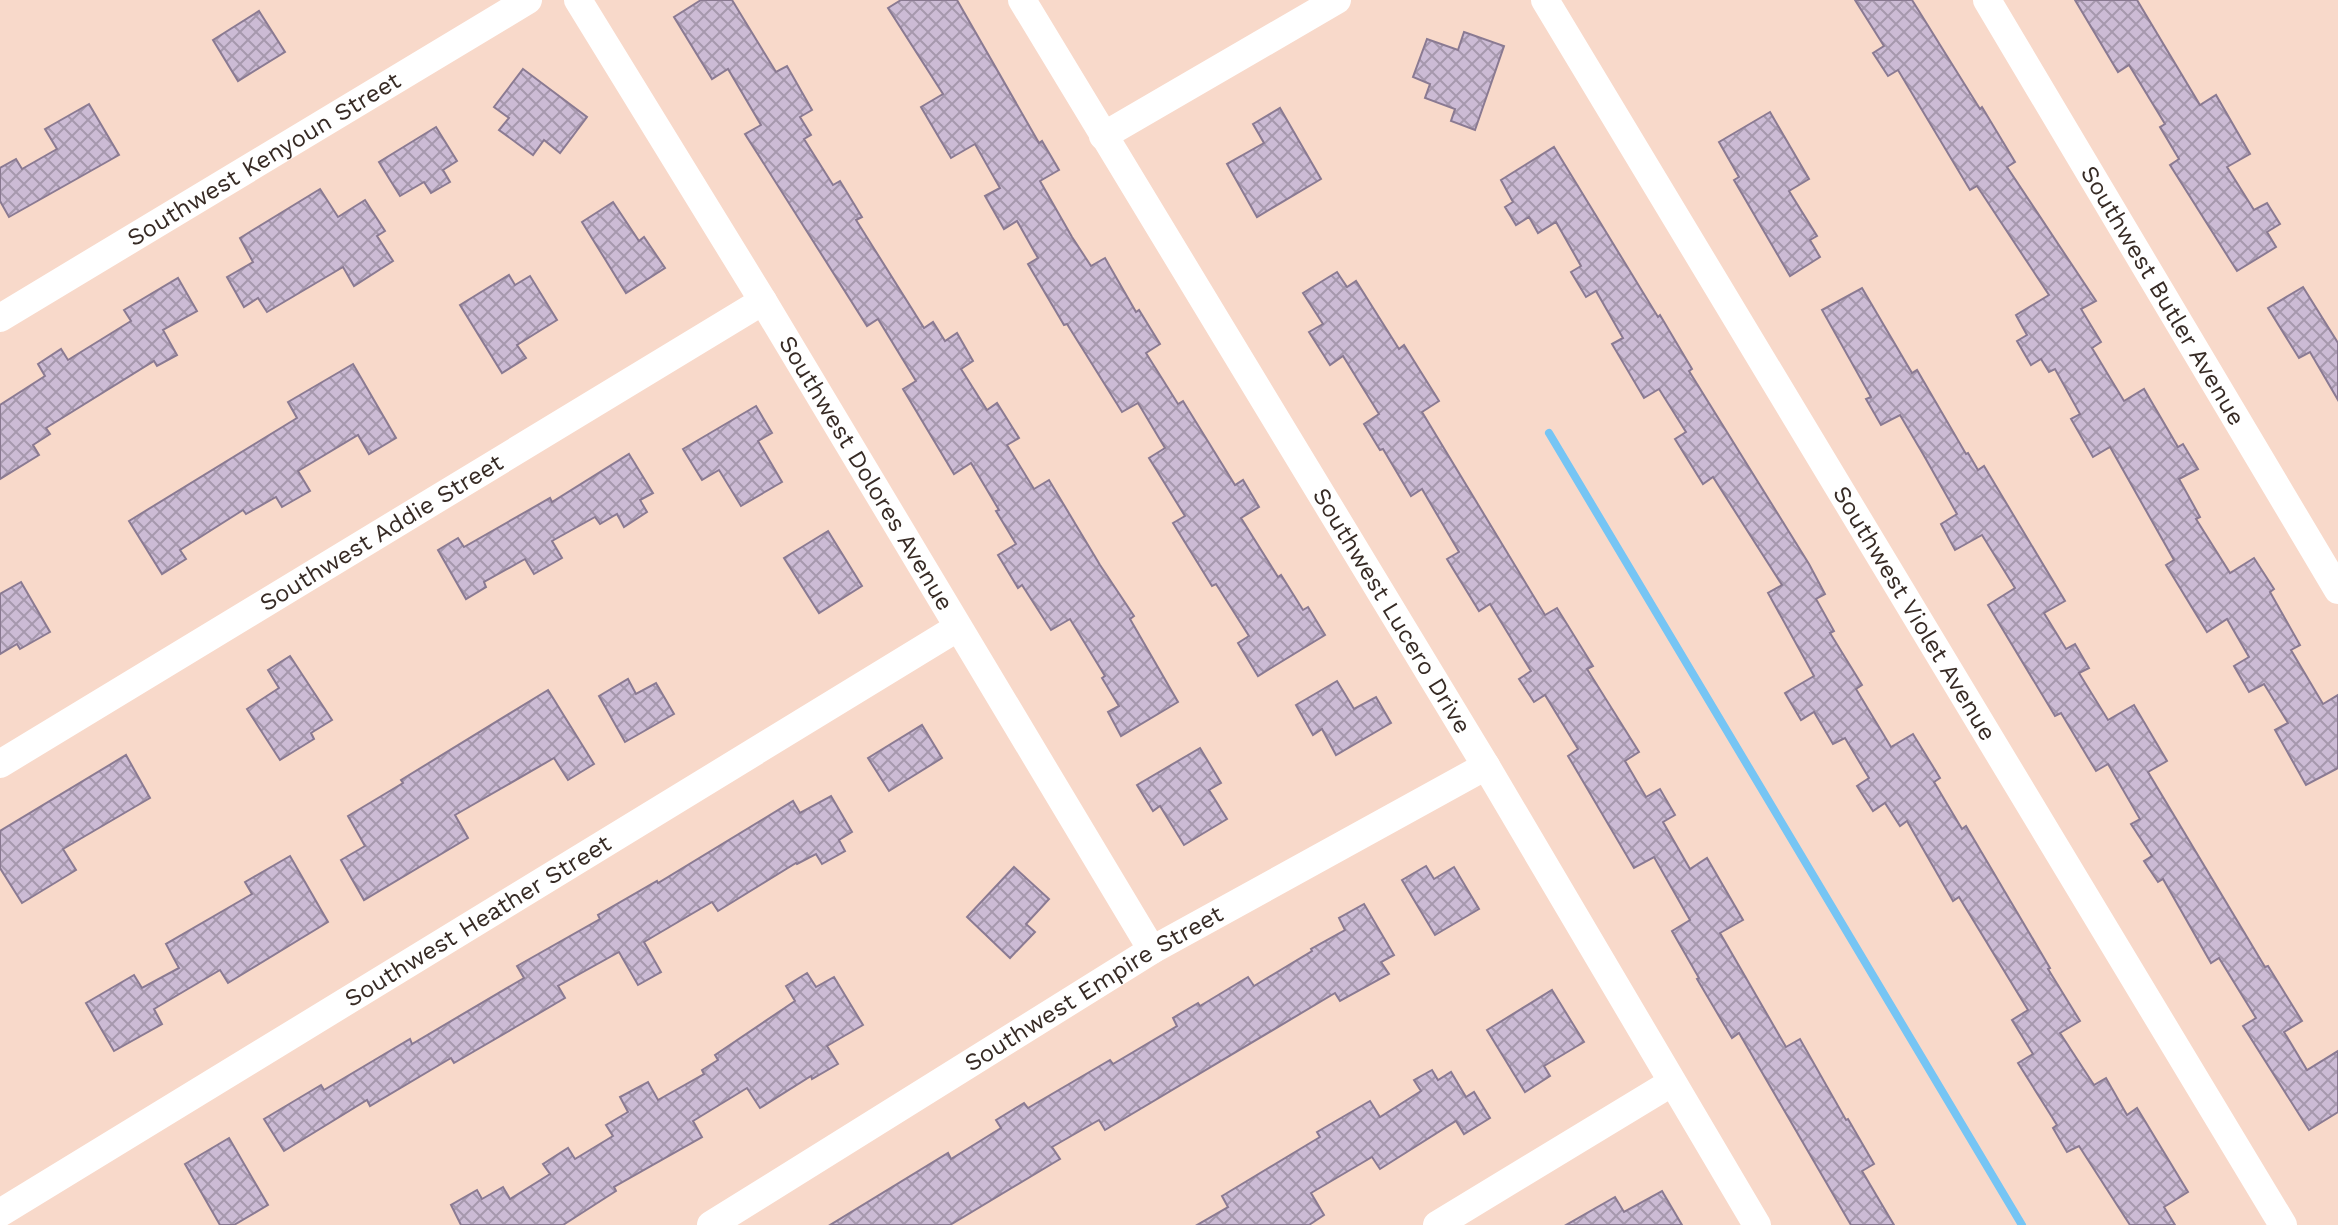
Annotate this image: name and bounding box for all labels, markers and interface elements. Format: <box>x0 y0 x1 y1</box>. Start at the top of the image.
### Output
street label: Southwest Kenyoun Street <box>122 66 406 252</box>
street label: Southwest Butler Avenue <box>2075 161 2251 430</box>
street label: Southwest Dolores Avenue <box>773 331 959 616</box>
street label: Southwest Addie Street <box>255 448 508 617</box>
street label: Southwest Violet Avenue <box>1827 481 2002 746</box>
street label: Southwest Lucero Drive <box>1307 483 1477 738</box>
street label: Southwest Heather Street <box>340 829 616 1013</box>
street label: Southwest Empire Street <box>959 900 1228 1077</box>

